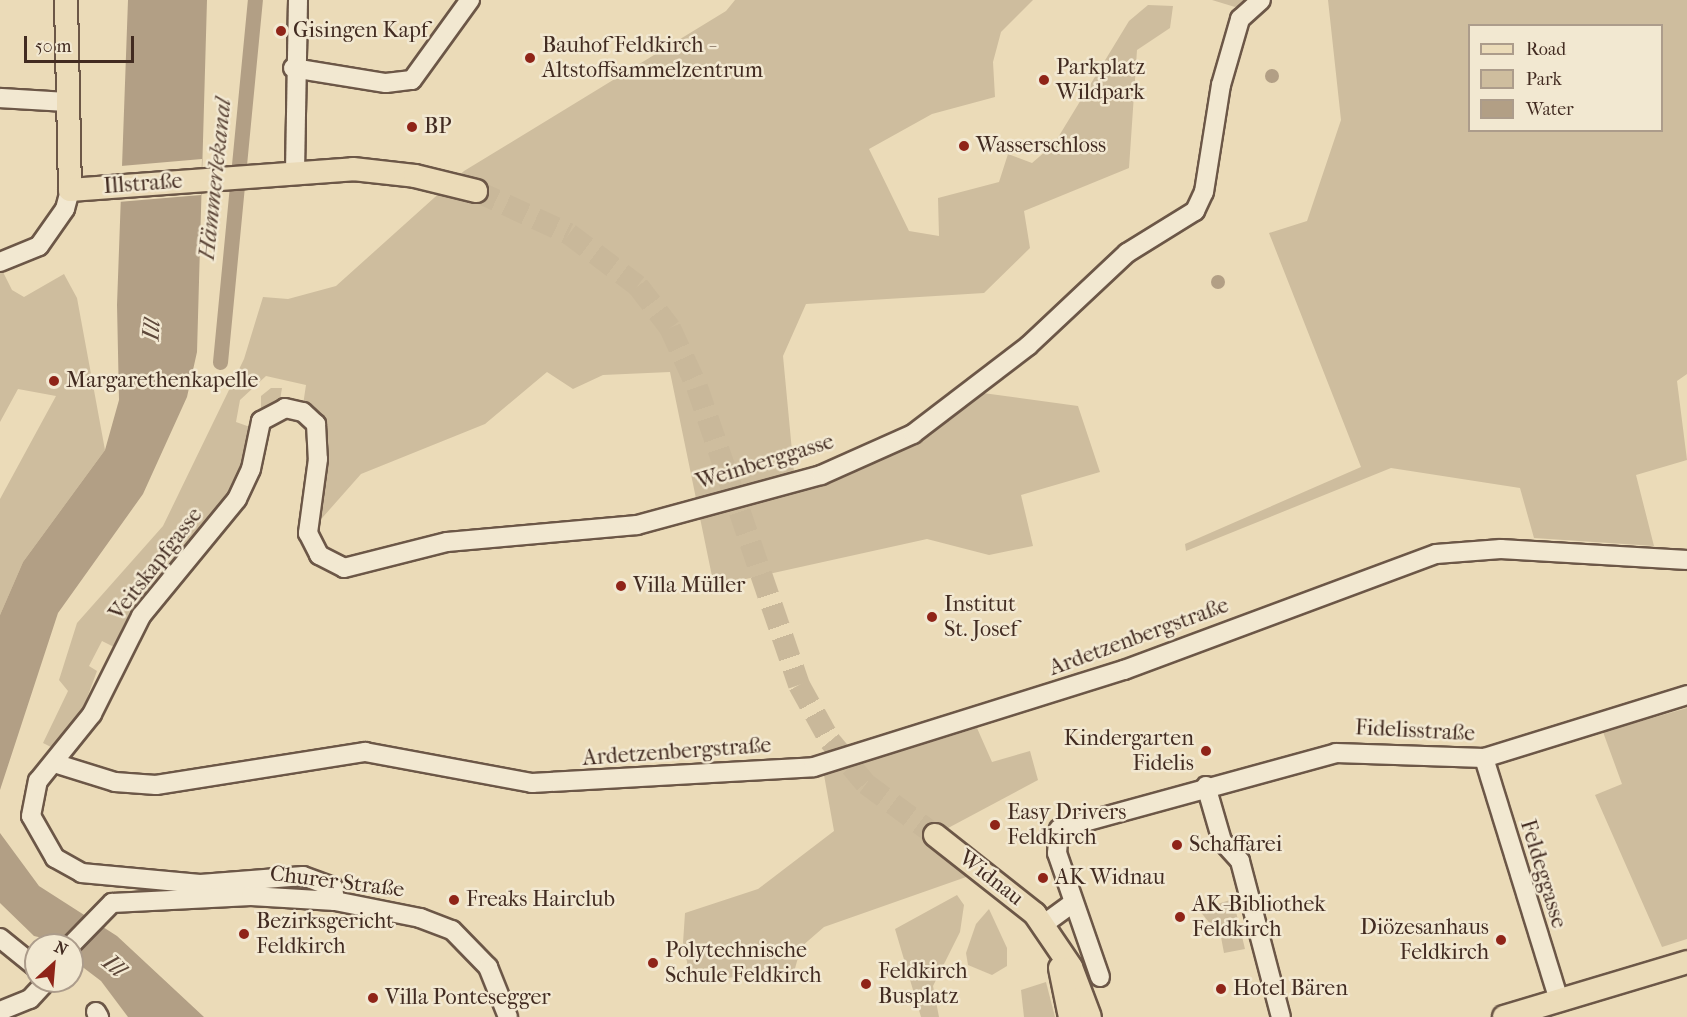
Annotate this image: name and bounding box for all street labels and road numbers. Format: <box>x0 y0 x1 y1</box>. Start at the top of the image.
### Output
street label: Illstraße <box>103 168 183 200</box>
street label: Weinberggasse <box>693 429 837 495</box>
street label: Veitskapfgasse <box>104 502 208 626</box>
street label: Ardetzenbergstraße <box>1046 592 1232 682</box>
street label: Fidelisstraße <box>1354 715 1476 747</box>
street label: Ardetzenbergstraße <box>582 732 772 772</box>
street label: Feldeggasse <box>1514 817 1572 931</box>
street label: Widnau <box>953 844 1029 912</box>
street label: Churer Straße <box>268 861 406 903</box>

